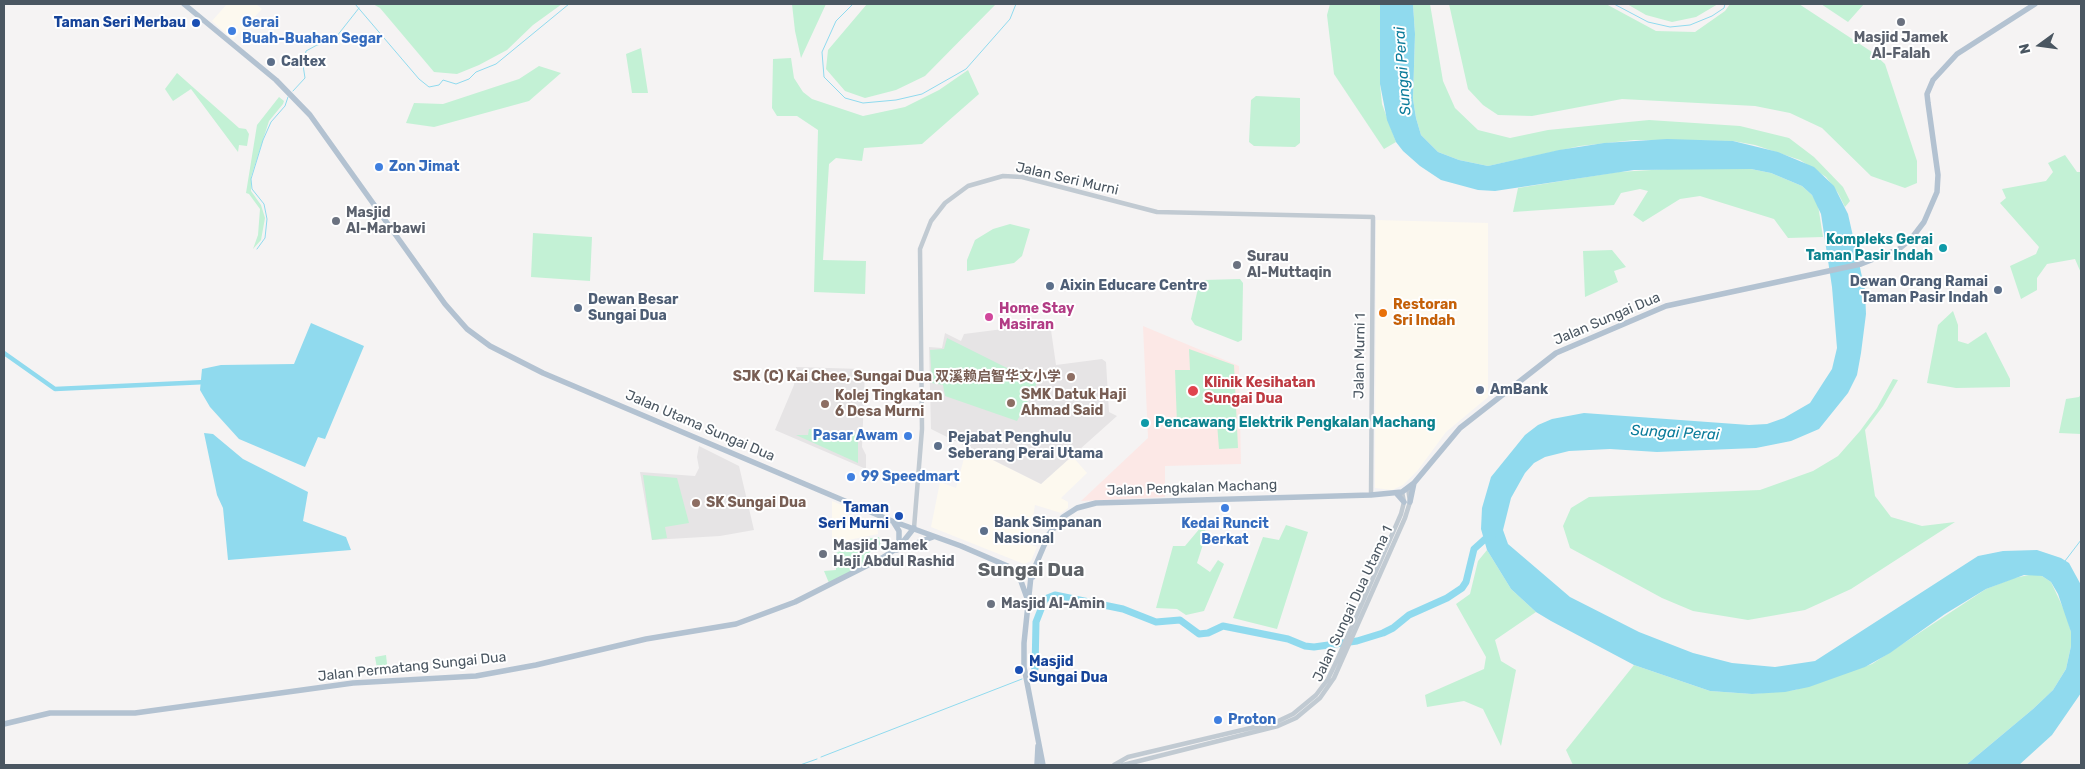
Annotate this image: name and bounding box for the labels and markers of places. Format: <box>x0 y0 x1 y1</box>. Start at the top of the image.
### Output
place label: Taman Seri Merbau <box>54 15 186 31</box>
place label: Gerai Buah-Buahan Segar <box>242 15 382 48</box>
marker: Masjid Jamek Al-Falah <box>1895 16 1907 28</box>
marker: Taman Seri Merbau <box>190 17 202 29</box>
marker: Gerai Buah-Buahan Segar <box>226 25 238 37</box>
place label: Masjid Jamek Al-Falah <box>1854 30 1948 62</box>
place label: Caltex <box>281 54 326 70</box>
marker: Caltex <box>265 56 277 68</box>
place label: Zon Jimat <box>389 159 459 175</box>
marker: Zon Jimat <box>373 161 385 173</box>
place label: Masjid Al-Marbawi <box>346 205 426 238</box>
marker: Masjid Al-Marbawi <box>330 215 342 227</box>
place label: Kompleks Gerai Taman Pasir Indah <box>1806 232 1933 264</box>
marker: Kompleks Gerai Taman Pasir Indah <box>1937 242 1949 254</box>
place label: Surau Al-Muttaqin <box>1247 249 1331 282</box>
marker: Surau Al-Muttaqin <box>1231 259 1243 271</box>
place label: Dewan Orang Ramai Taman Pasir Indah <box>1850 274 1988 306</box>
place label: Aixin Educare Centre <box>1060 278 1207 294</box>
marker: Aixin Educare Centre <box>1044 280 1056 292</box>
marker: Dewan Orang Ramai Taman Pasir Indah <box>1992 284 2004 296</box>
place label: Dewan Besar Sungai Dua <box>588 292 678 324</box>
place label: Restoran Sri Indah <box>1393 297 1457 330</box>
place label: Home Stay Masiran <box>999 301 1074 334</box>
marker: Dewan Besar Sungai Dua <box>572 302 584 314</box>
marker: Restoran Sri Indah <box>1377 307 1389 319</box>
marker: Home Stay Masiran <box>983 311 995 323</box>
place label: SJK (C) Kai Chee, Sungai Dua 双溪赖启智华文小学 <box>733 369 1061 385</box>
marker: SJK (C) Kai Chee, Sungai Dua 双溪赖启智华文小学 <box>1065 371 1077 383</box>
place label: Klinik Kesihatan Sungai Dua <box>1204 375 1316 408</box>
place label: AmBank <box>1490 382 1548 398</box>
marker: Klinik Kesihatan Sungai Dua <box>1186 384 1200 398</box>
marker: AmBank <box>1474 384 1486 396</box>
place label: SMK Datuk Haji Ahmad Said <box>1021 387 1126 420</box>
place label: Kolej Tingkatan 6 Desa Murni <box>835 388 943 421</box>
marker: SMK Datuk Haji Ahmad Said <box>1005 397 1017 409</box>
marker: Kolej Tingkatan 6 Desa Murni <box>819 398 831 410</box>
place label: Pencawang Elektrik Pengkalan Machang <box>1155 415 1436 431</box>
marker: Pencawang Elektrik Pengkalan Machang <box>1139 417 1151 429</box>
place label: Pasar Awam <box>813 428 898 444</box>
marker: Pasar Awam <box>902 430 914 442</box>
place label: Pejabat Penghulu Seberang Perai Utama <box>948 430 1103 462</box>
marker: Pejabat Penghulu Seberang Perai Utama <box>932 440 944 452</box>
place label: 99 Speedmart <box>861 469 959 485</box>
marker: 99 Speedmart <box>845 471 857 483</box>
place label: SK Sungai Dua <box>706 495 806 511</box>
marker: SK Sungai Dua <box>690 497 702 509</box>
place label: Taman Seri Murni <box>818 500 889 532</box>
marker: Kedai Runcit Berkat <box>1219 502 1231 514</box>
marker: Taman Seri Murni <box>893 510 905 522</box>
place label: Bank Simpanan Nasional <box>994 515 1102 548</box>
place label: Kedai Runcit Berkat <box>1181 516 1269 548</box>
marker: Bank Simpanan Nasional <box>978 525 990 537</box>
place label: Masjid Jamek Haji Abdul Rashid <box>833 538 955 570</box>
marker: Masjid Jamek Haji Abdul Rashid <box>817 548 829 560</box>
place label: Masjid Al-Amin <box>1001 596 1105 612</box>
marker: Masjid Al-Amin <box>985 598 997 610</box>
place label: Masjid Sungai Dua <box>1029 654 1108 686</box>
marker: Masjid Sungai Dua <box>1013 664 1025 676</box>
place label: Proton <box>1228 712 1276 728</box>
marker: Proton <box>1212 714 1224 726</box>

